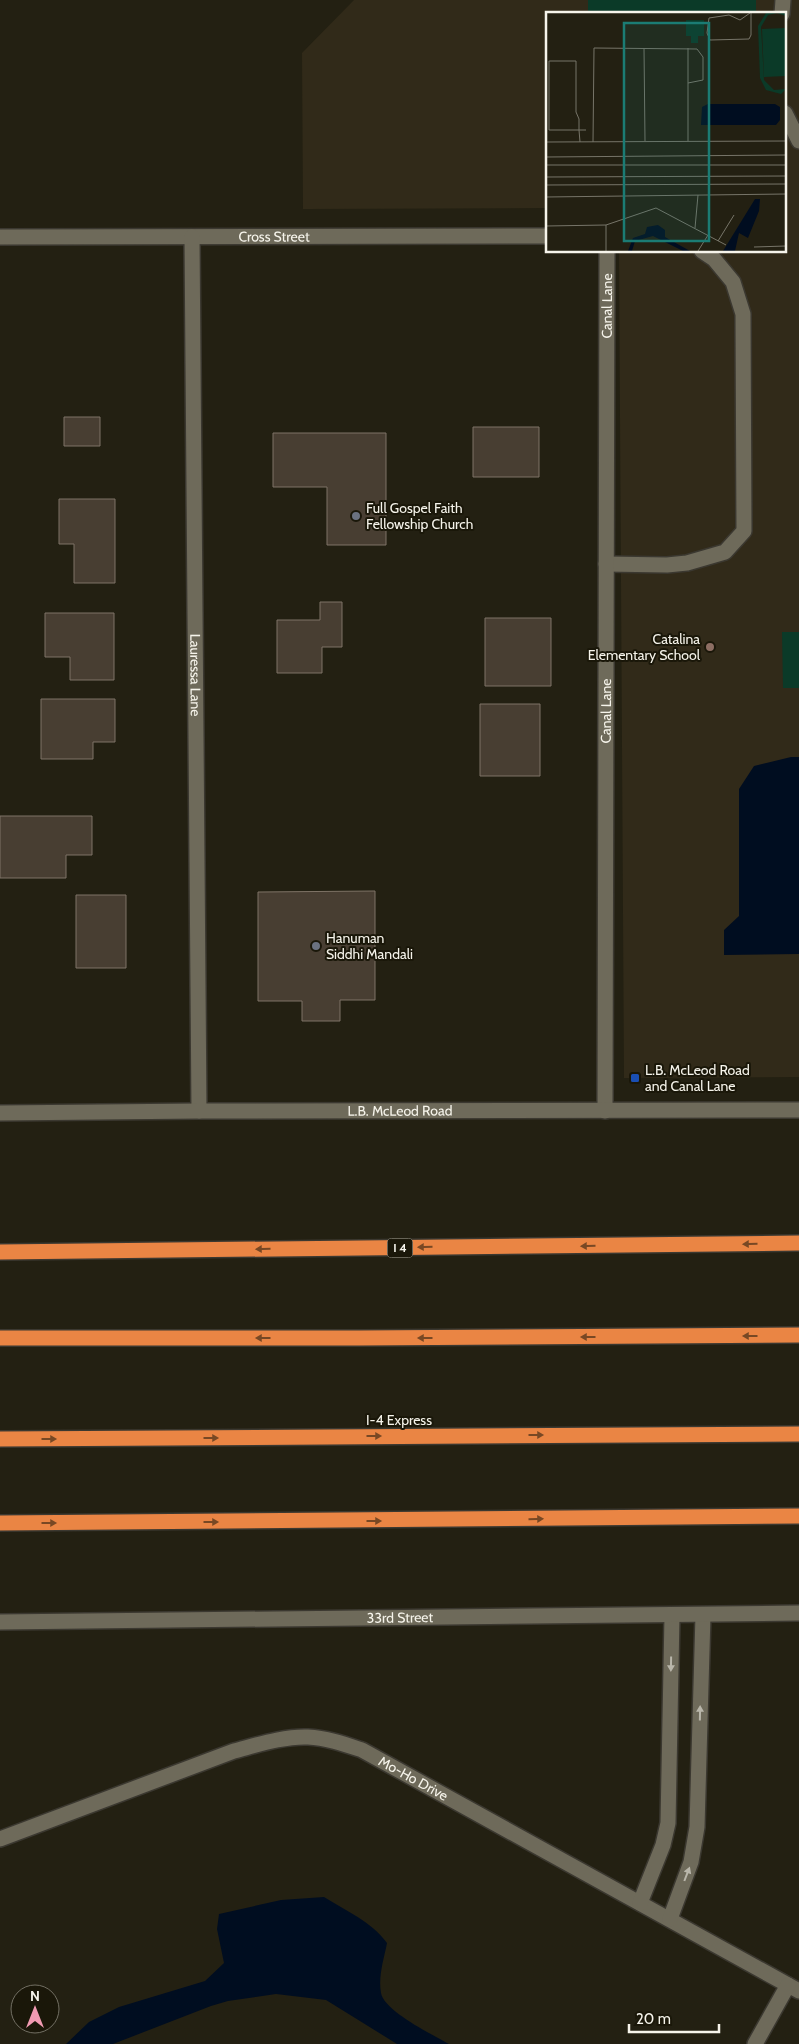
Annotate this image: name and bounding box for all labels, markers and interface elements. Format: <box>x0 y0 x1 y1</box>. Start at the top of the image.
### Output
inset map <box>546 12 786 252</box>
street label: Cross Street <box>238 227 310 246</box>
street label: Canal Lane <box>598 273 616 339</box>
place label: Full Gospel Faith Fellowship Church <box>366 499 473 533</box>
marker: Full Gospel Faith Fellowship Church <box>350 510 362 522</box>
place label: Catalina Elementary School <box>588 630 701 664</box>
street label: Lauressa Lane <box>186 634 205 716</box>
marker: Catalina Elementary School <box>704 641 716 653</box>
street label: Canal Lane <box>597 678 615 744</box>
place label: Hanuman Siddhi Mandali <box>326 929 413 963</box>
marker: Hanuman Siddhi Mandali <box>310 940 322 952</box>
place label: L.B. McLeod Road and Canal Lane <box>645 1061 750 1095</box>
marker: L.B. McLeod Road and Canal Lane <box>629 1072 641 1084</box>
street label: L.B. McLeod Road <box>348 1102 452 1120</box>
road number: I 4 <box>388 1238 412 1258</box>
one-way arrow <box>742 1240 758 1248</box>
one-way arrow <box>580 1242 596 1250</box>
one-way arrow <box>417 1244 433 1252</box>
one-way arrow <box>255 1245 271 1253</box>
one-way arrow <box>742 1332 758 1340</box>
one-way arrow <box>580 1333 596 1341</box>
one-way arrow <box>255 1334 271 1342</box>
one-way arrow <box>417 1334 433 1342</box>
street label: I-4 Express <box>366 1411 432 1429</box>
one-way arrow <box>528 1431 544 1439</box>
one-way arrow <box>366 1432 382 1440</box>
one-way arrow <box>203 1433 219 1441</box>
one-way arrow <box>41 1435 57 1443</box>
one-way arrow <box>528 1515 544 1523</box>
one-way arrow <box>366 1517 382 1525</box>
one-way arrow <box>203 1518 219 1526</box>
one-way arrow <box>41 1519 57 1527</box>
street label: 33rd Street <box>367 1608 434 1627</box>
one-way arrow <box>667 1657 675 1673</box>
one-way arrow <box>696 1704 704 1720</box>
street label: Mo-Ho Drive <box>375 1752 451 1805</box>
one-way arrow <box>684 1866 691 1881</box>
north arrow <box>10 1984 60 2034</box>
text: N <box>30 1987 40 2005</box>
scale bar <box>629 2002 719 2034</box>
text: 20 m <box>636 2010 671 2028</box>

